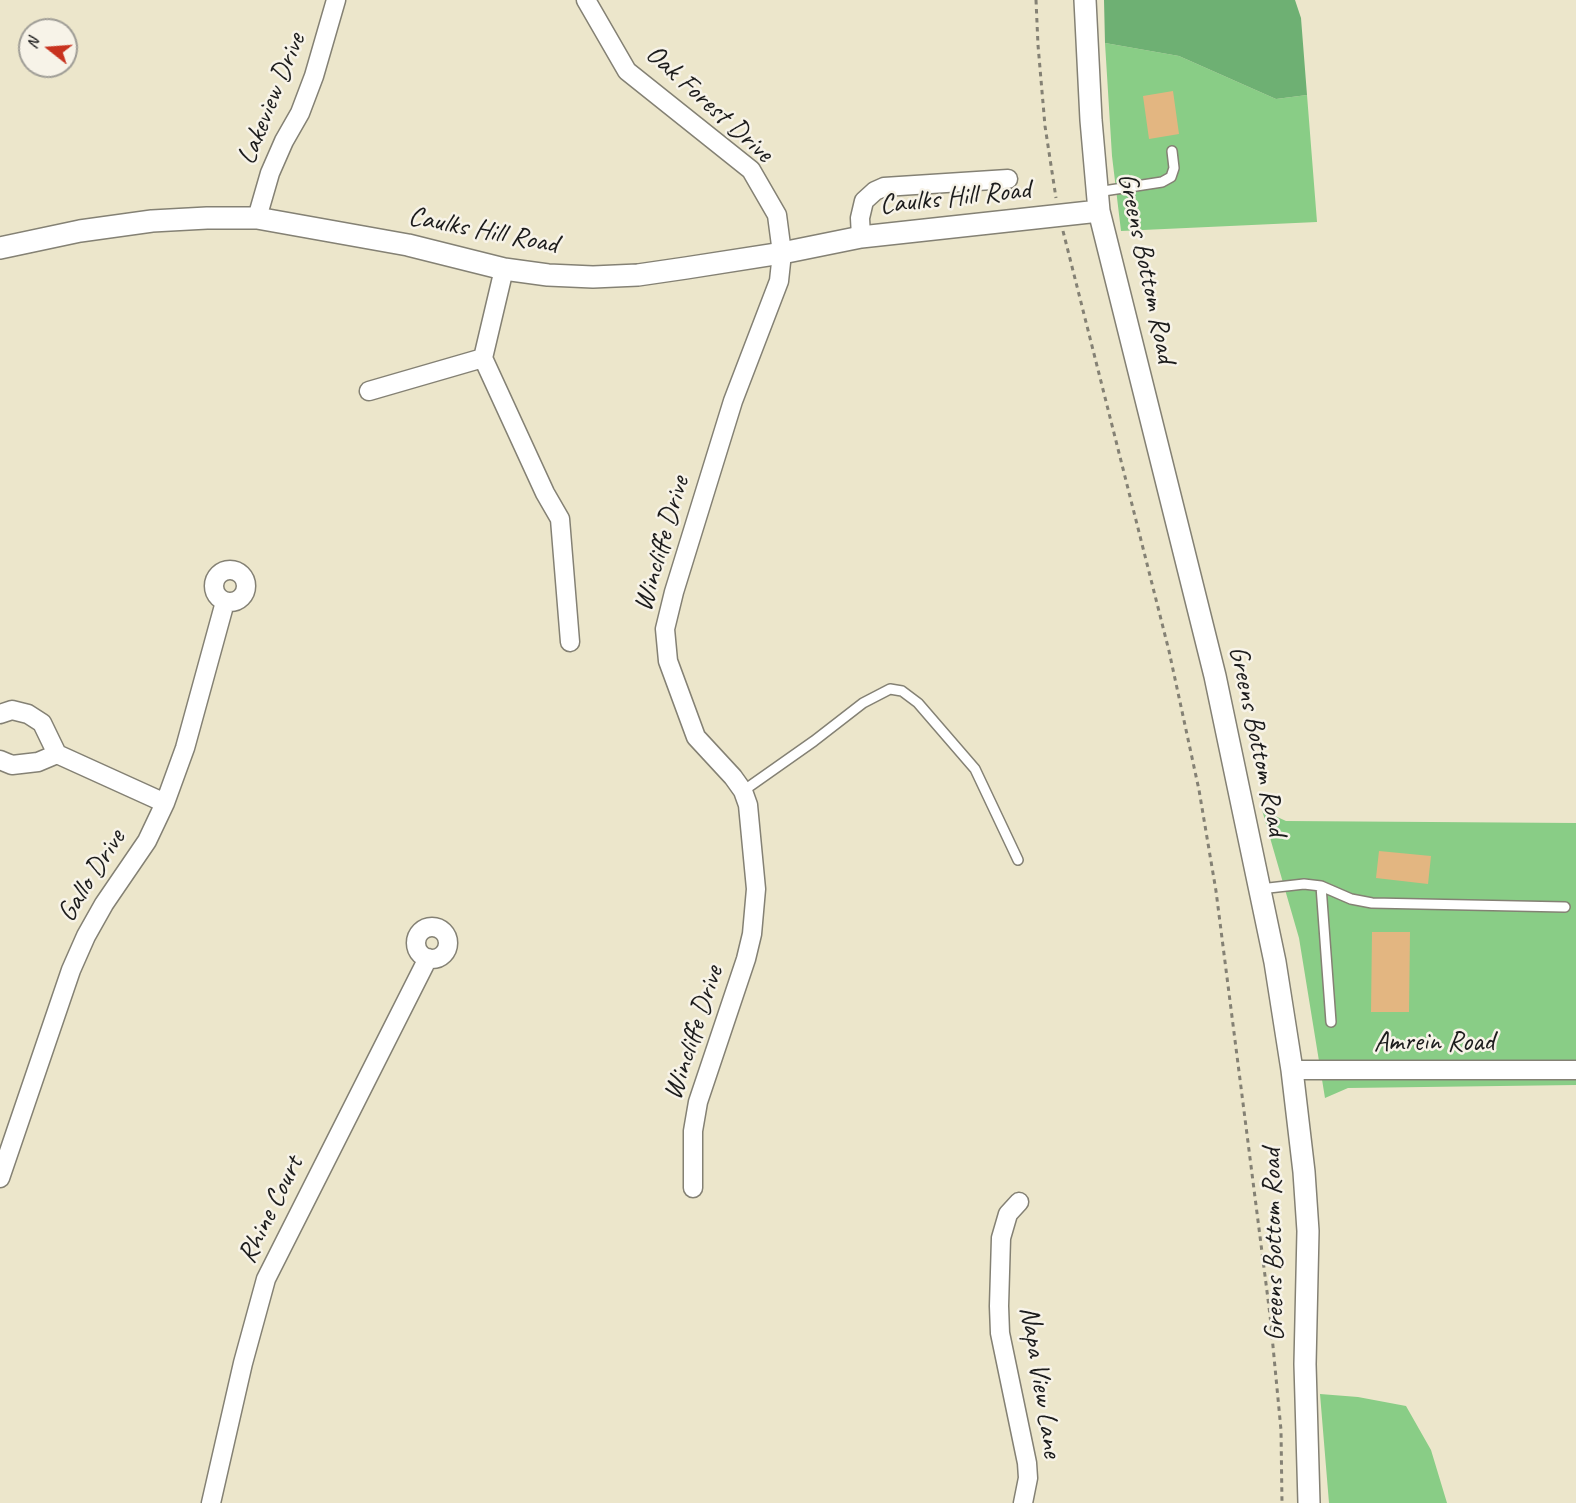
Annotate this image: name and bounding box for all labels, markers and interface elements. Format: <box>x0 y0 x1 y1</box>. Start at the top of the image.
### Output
north arrow <box>18 18 78 78</box>
street label: Lakeview Drive <box>230 28 314 170</box>
text: N <box>22 36 44 51</box>
street label: Oak Forest Drive <box>638 38 780 170</box>
street label: Greens Bottom Road <box>1110 170 1182 366</box>
street label: Caulks Hill Road <box>878 173 1032 223</box>
street label: Caulks Hill Road <box>405 200 561 262</box>
street label: Wincliffe Drive <box>627 473 697 615</box>
street label: Greens Bottom Road <box>1221 643 1293 839</box>
street label: Gallo Drive <box>51 824 133 928</box>
street label: Wincliffe Drive <box>657 962 731 1104</box>
street label: Amrein Road <box>1374 1026 1494 1060</box>
street label: Greens Bottom Road <box>1256 1148 1292 1342</box>
street label: Rhine Court <box>231 1151 311 1269</box>
street label: Napa View Lane <box>1011 1304 1069 1460</box>

